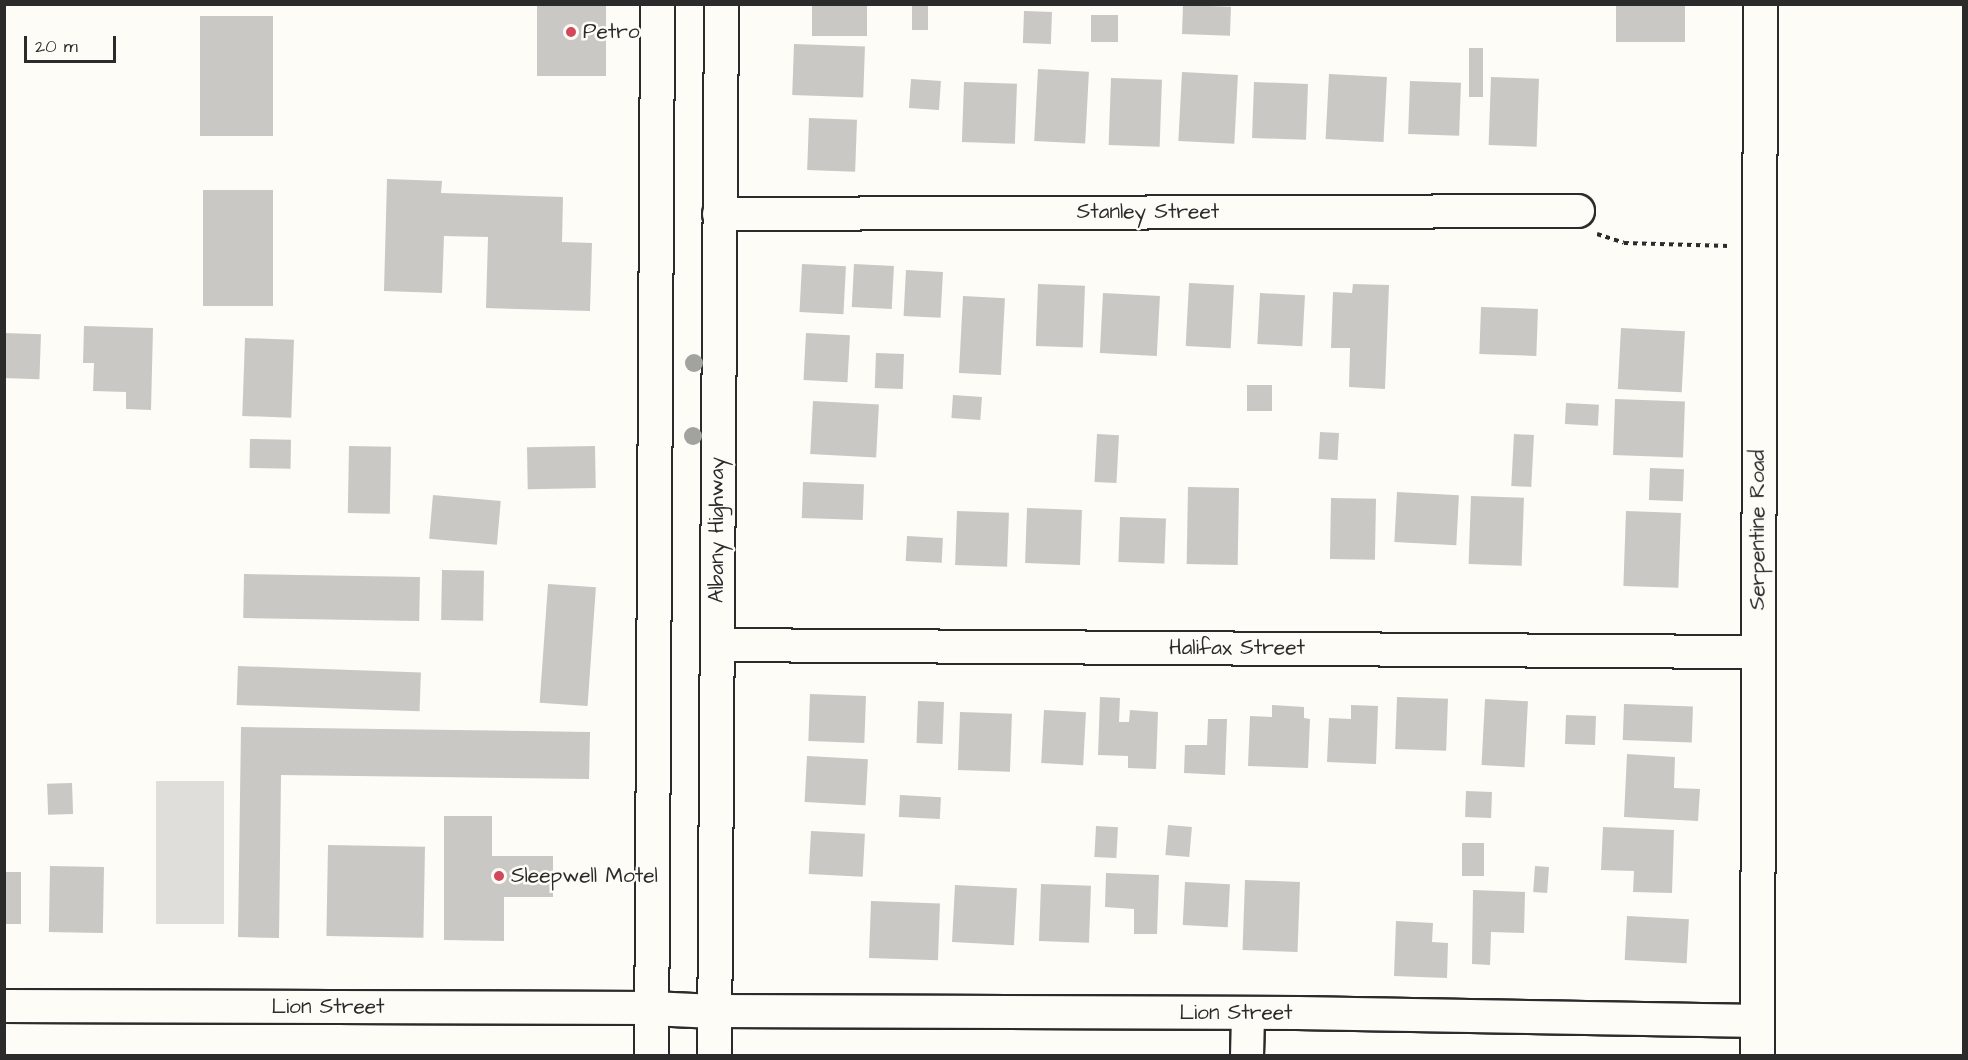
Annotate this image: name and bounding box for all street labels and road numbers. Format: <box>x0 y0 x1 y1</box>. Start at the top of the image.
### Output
street label: Stanley Street <box>1077 199 1219 225</box>
street label: Serpentine Road <box>1745 450 1771 610</box>
street label: Albany Highway <box>704 457 730 603</box>
street label: Halifax Street <box>1169 635 1305 661</box>
street label: Lion Street <box>271 994 385 1020</box>
street label: Lion Street <box>1179 1000 1293 1026</box>

